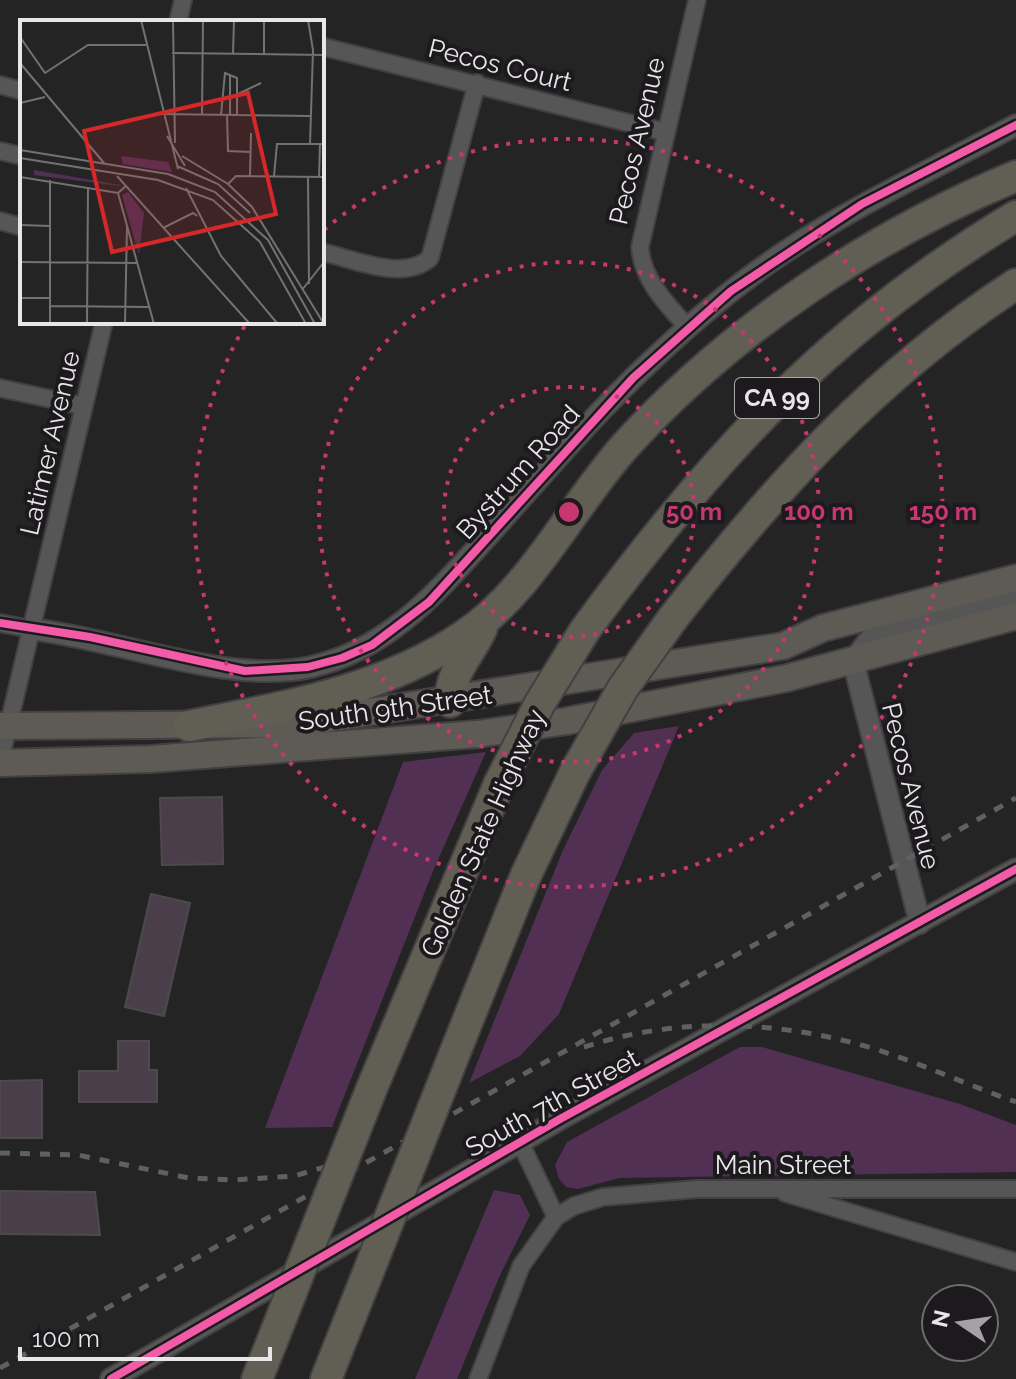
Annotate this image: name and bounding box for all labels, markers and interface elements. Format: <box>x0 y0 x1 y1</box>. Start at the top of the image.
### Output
inset map <box>20 20 324 324</box>
street label: Pecos Court <box>425 33 575 97</box>
street label: Pecos Avenue <box>603 55 671 227</box>
street label: Latimer Avenue <box>14 348 86 538</box>
road number: CA 99 <box>735 378 819 418</box>
street label: Bystrum Road <box>450 399 586 545</box>
text: 50 m <box>666 497 722 526</box>
text: 100 m <box>784 497 854 526</box>
text: 150 m <box>909 497 977 526</box>
centre of rings <box>555 498 583 526</box>
street label: South 9th Street <box>296 680 494 736</box>
street label: Pecos Avenue <box>876 700 946 872</box>
street label: Golden State Highway <box>415 705 551 961</box>
street label: South 7th Street <box>460 1043 644 1163</box>
street label: Main Street <box>715 1150 851 1180</box>
north arrow <box>920 1283 1000 1363</box>
text: N <box>926 1307 955 1330</box>
scale bar <box>20 1311 270 1361</box>
text: 100 m <box>32 1324 100 1353</box>

